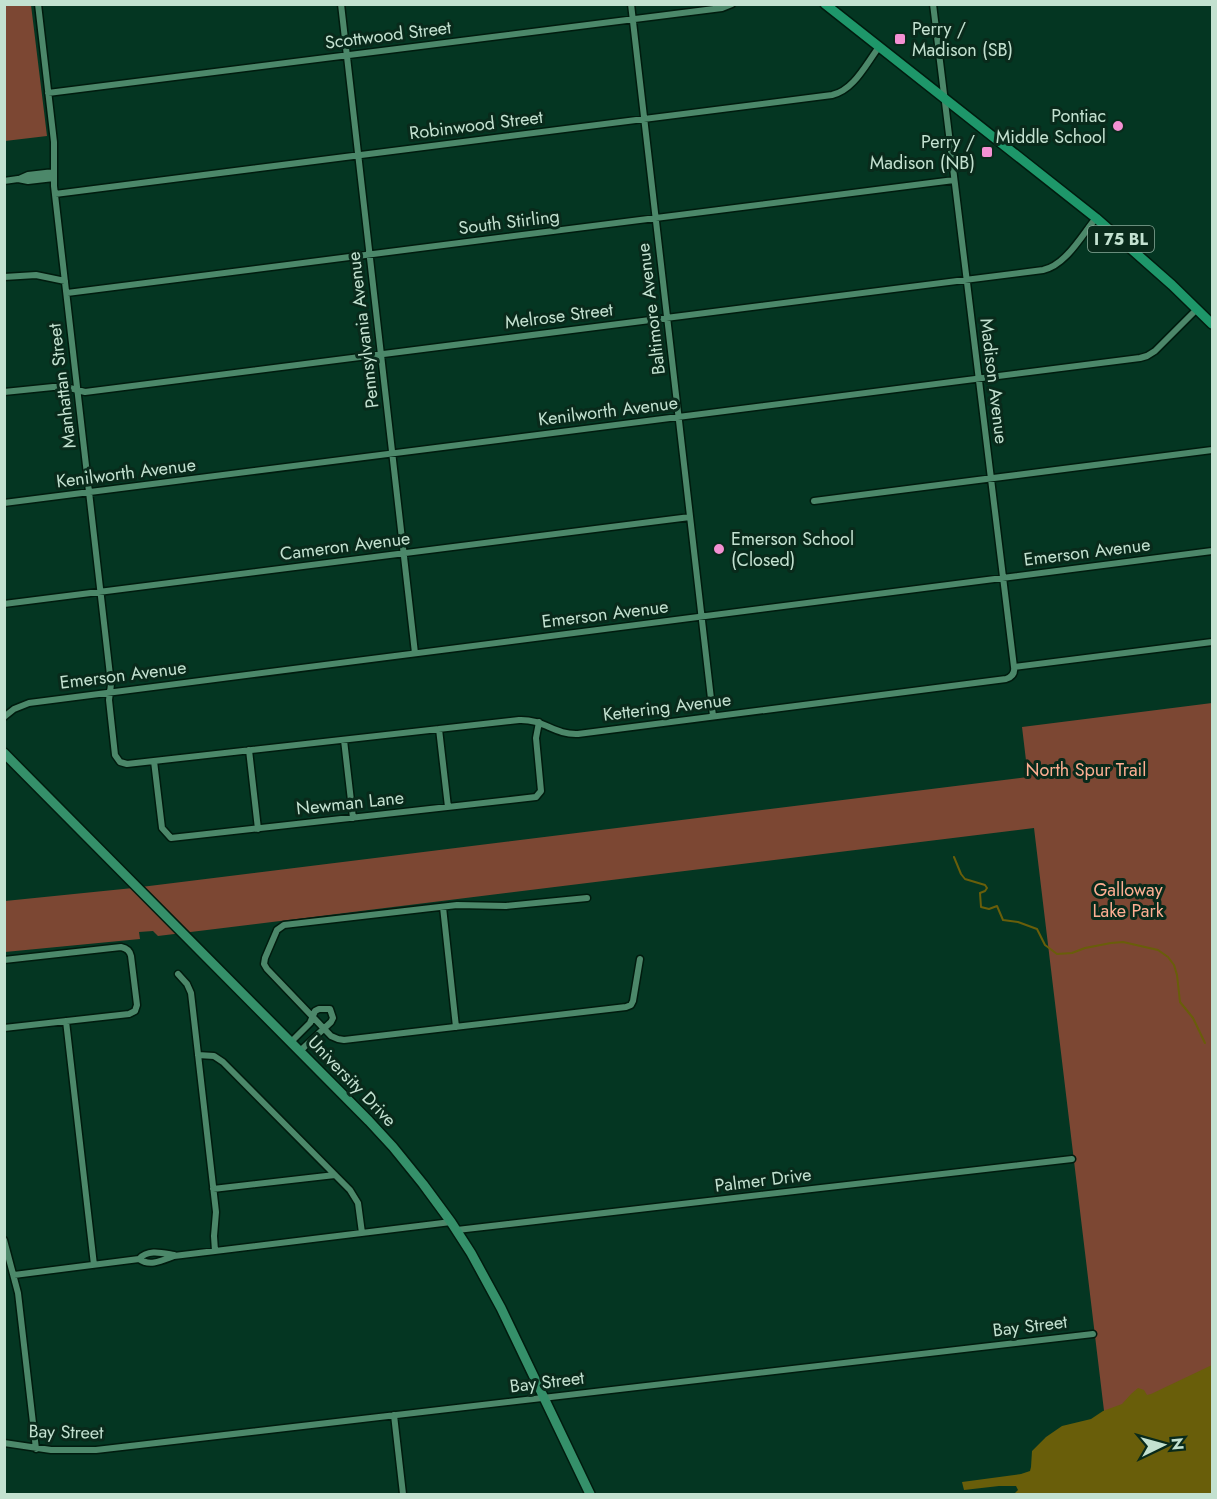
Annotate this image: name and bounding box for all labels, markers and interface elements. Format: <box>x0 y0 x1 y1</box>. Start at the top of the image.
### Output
street label: Scottwood Street <box>323 14 453 56</box>
place label: Perry / Madison (SB) <box>912 16 1013 63</box>
marker: Perry / Madison (SB) <box>893 32 907 46</box>
place label: Pontiac Middle School <box>996 103 1106 150</box>
street label: Robinwood Street <box>408 104 545 146</box>
marker: Pontiac Middle School <box>1111 119 1125 133</box>
place label: Perry / Madison (NB) <box>870 129 975 176</box>
marker: Perry / Madison (NB) <box>980 145 994 159</box>
street label: South Stirling <box>457 203 561 241</box>
road number: I 75 BL <box>1088 226 1154 252</box>
street label: Baltimore Avenue <box>630 242 672 376</box>
street label: Pennsylvania Avenue <box>340 250 386 410</box>
street label: Melrose Street <box>504 296 615 336</box>
street label: Madison Avenue <box>973 317 1015 445</box>
street label: Manhattan Street <box>41 321 83 450</box>
street label: Kenilworth Avenue <box>537 390 679 432</box>
street label: Kenilworth Avenue <box>55 452 197 494</box>
street label: Cameron Avenue <box>278 525 412 567</box>
place label: Emerson School (Closed) <box>731 526 854 573</box>
street label: Emerson Avenue <box>1022 531 1152 573</box>
marker: Emerson School (Closed) <box>712 542 726 556</box>
street label: Emerson Avenue <box>540 593 670 635</box>
street label: Emerson Avenue <box>58 654 188 696</box>
street label: Kettering Avenue <box>601 686 733 728</box>
park label: North Spur Trail <box>1026 757 1146 783</box>
street label: Newman Lane <box>295 784 405 822</box>
park label: Galloway Lake Park <box>1092 877 1164 924</box>
street label: University Drive <box>302 1029 402 1133</box>
street label: Palmer Drive <box>713 1161 813 1199</box>
street label: Bay Street <box>991 1308 1069 1343</box>
street label: Bay Street <box>508 1364 586 1399</box>
north arrow <box>1133 1415 1193 1475</box>
street label: Bay Street <box>28 1418 104 1446</box>
text: N <box>1165 1436 1189 1451</box>

